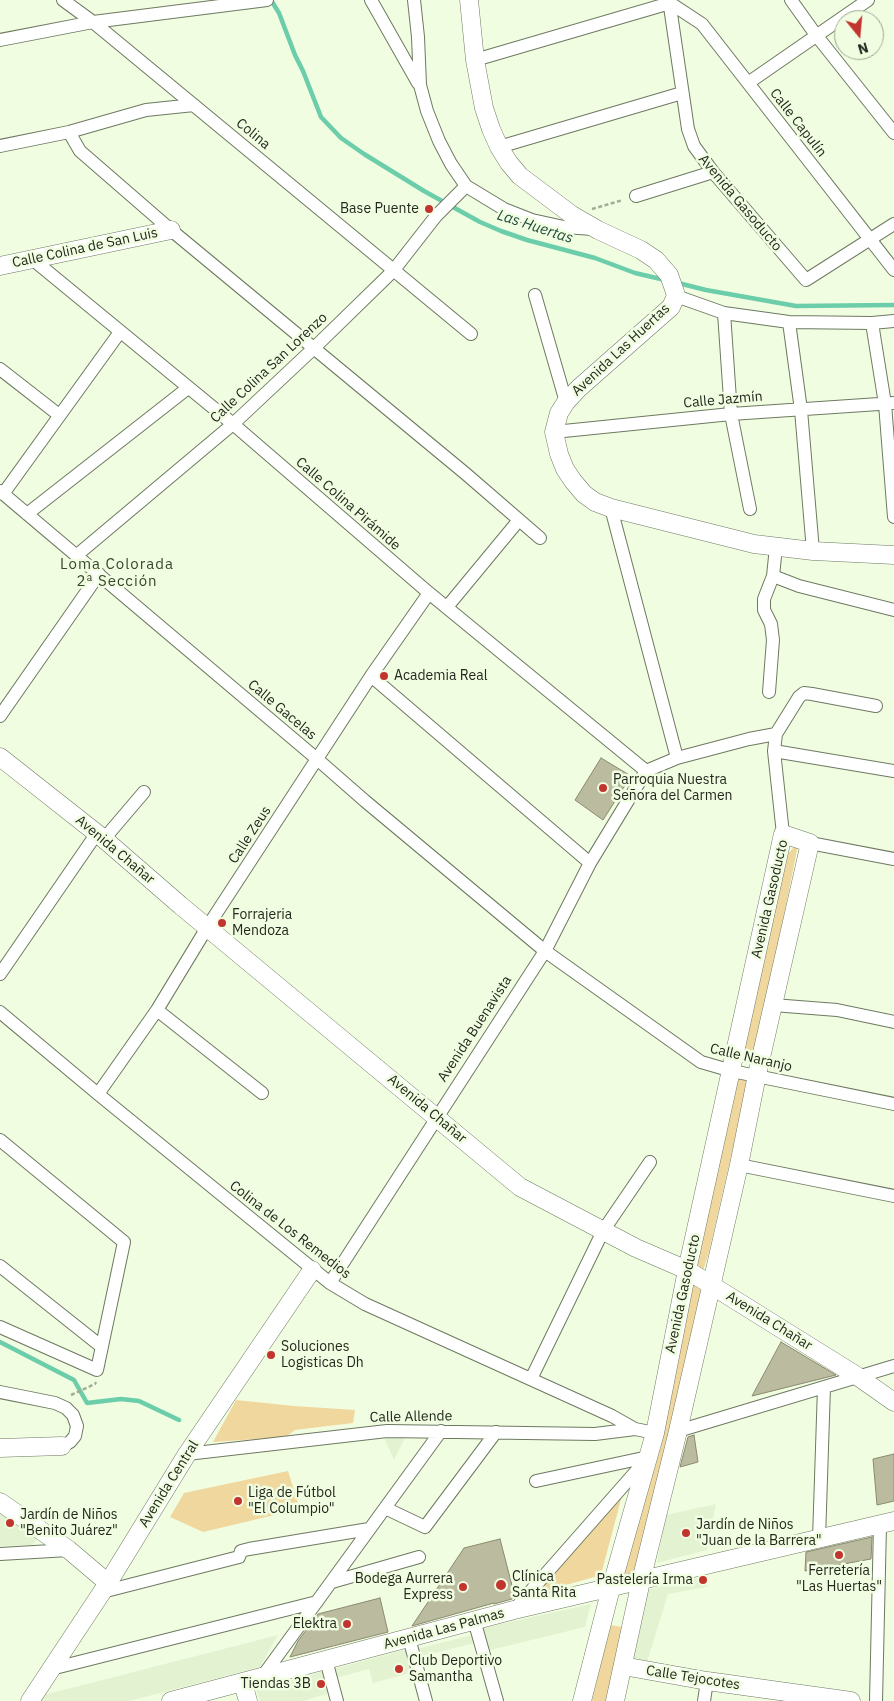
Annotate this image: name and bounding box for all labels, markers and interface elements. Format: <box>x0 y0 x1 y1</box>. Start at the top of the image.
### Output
north arrow <box>834 10 884 60</box>
text: N <box>856 38 871 58</box>
street label: Calle Capulín <box>766 85 830 161</box>
street label: Colina <box>233 115 273 153</box>
street label: Avenida Gasoducto <box>695 151 785 255</box>
place label: Base Puente <box>340 201 419 217</box>
marker: Base Puente <box>423 203 435 215</box>
water label: Las Huertas <box>495 206 575 248</box>
street label: Calle Colina de San Luis <box>11 224 159 272</box>
street label: Avenida Las Huertas <box>568 300 674 400</box>
street label: Calle Colina San Lorenzo <box>207 309 331 427</box>
street label: Calle Jazmín <box>683 388 763 412</box>
street label: Calle Colina Pirámide <box>292 454 404 554</box>
district label: Loma Colorada 2ª Sección <box>58 556 176 591</box>
place label: Academia Real <box>394 668 488 684</box>
marker: Academia Real <box>378 670 390 682</box>
street label: Calle Gacelas <box>244 676 320 744</box>
place label: Parroquia Nuestra Señora del Carmen <box>613 772 733 804</box>
marker: Parroquia Nuestra Señora del Carmen <box>597 782 609 794</box>
street label: Calle Zeus <box>225 803 275 867</box>
street label: Avenida Chañar <box>72 812 158 888</box>
street label: Avenida Gasoducto <box>748 838 792 960</box>
place label: Forrajeria Mendoza <box>232 907 292 940</box>
marker: Forrajeria Mendoza <box>216 917 228 929</box>
street label: Avenida Buenavista <box>434 973 516 1085</box>
street label: Calle Naranjo <box>708 1040 794 1076</box>
street label: Avenida Chañar <box>384 1071 470 1147</box>
street label: Colina de Los Remedios <box>226 1177 354 1283</box>
street label: Avenida Gasoducto <box>662 1233 704 1355</box>
street label: Avenida Chañar <box>723 1288 815 1354</box>
place label: Soluciones Logisticas Dh <box>281 1339 364 1371</box>
marker: Soluciones Logisticas Dh <box>265 1349 277 1361</box>
street label: Calle Allende <box>370 1408 452 1426</box>
street label: Avenida Central <box>136 1438 202 1530</box>
place label: Liga de Fútbol "El Columpio" <box>248 1485 336 1518</box>
marker: Liga de Fútbol "El Columpio" <box>232 1495 244 1507</box>
place label: Jardín de Niños "Benito Juárez" <box>20 1507 118 1540</box>
marker: Jardín de Niños "Benito Juárez" <box>4 1517 16 1529</box>
place label: Jardín de Niños "Juan de la Barrera" <box>696 1517 822 1550</box>
marker: Jardín de Niños "Juan de la Barrera" <box>680 1527 692 1539</box>
marker: Ferretería "Las Huertas" <box>833 1549 845 1561</box>
place label: Ferretería "Las Huertas" <box>796 1563 882 1595</box>
place label: Clínica Santa Rita <box>512 1569 576 1601</box>
place label: Bodega Aurrera Express <box>355 1571 453 1604</box>
place label: Pastelería Irma <box>597 1572 693 1588</box>
marker: Pastelería Irma <box>697 1574 709 1586</box>
marker: Clínica Santa Rita <box>494 1578 508 1592</box>
marker: Bodega Aurrera Express <box>457 1581 469 1593</box>
street label: Avenida Las Palmas <box>382 1605 506 1653</box>
place label: Elektra <box>293 1616 337 1632</box>
marker: Elektra <box>341 1618 353 1630</box>
place label: Club Deportivo Samantha <box>409 1653 502 1685</box>
street label: Calle Tejocotes <box>645 1662 741 1694</box>
marker: Club Deportivo Samantha <box>393 1663 405 1675</box>
place label: Tiendas 3B <box>241 1676 311 1692</box>
marker: Tiendas 3B <box>315 1678 327 1690</box>

